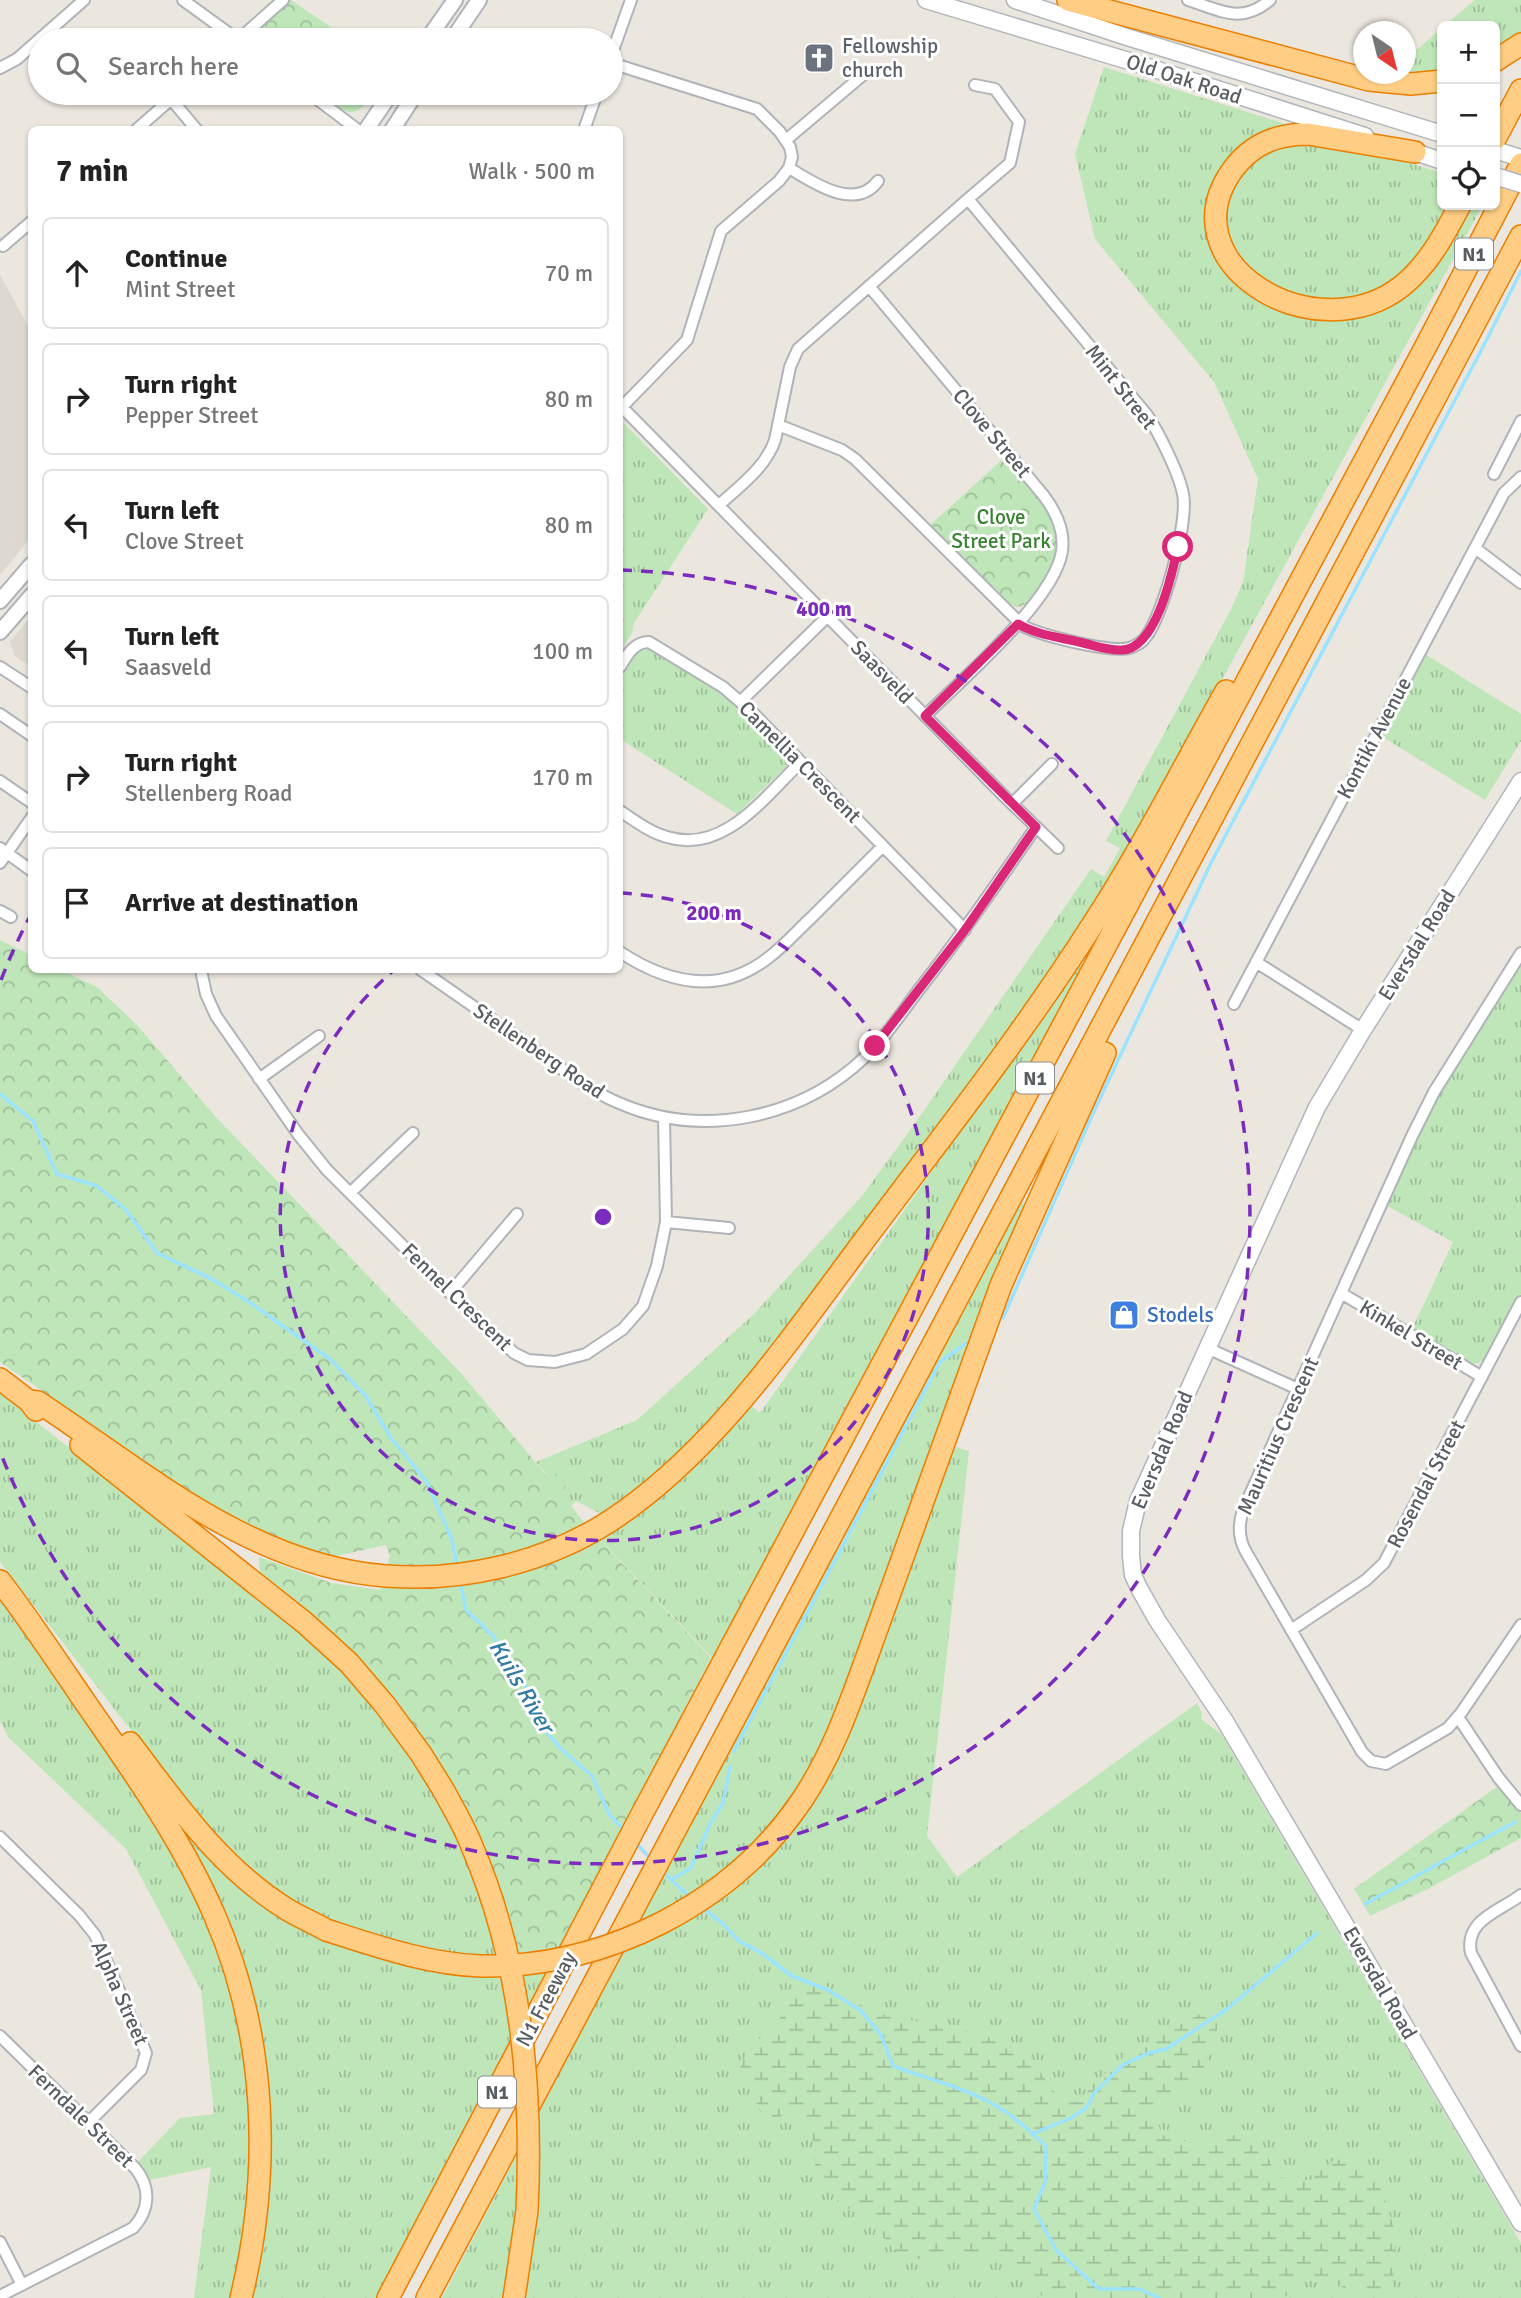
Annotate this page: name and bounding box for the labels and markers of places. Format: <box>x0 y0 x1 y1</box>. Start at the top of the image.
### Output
place label: Fellowship church <box>842 33 938 83</box>
church icon: Fellowship church <box>802 41 836 75</box>
centre of rings <box>591 1205 615 1229</box>
shop icon: Stodels <box>1107 1298 1141 1332</box>
place label: Stodels <box>1147 1302 1214 1328</box>

